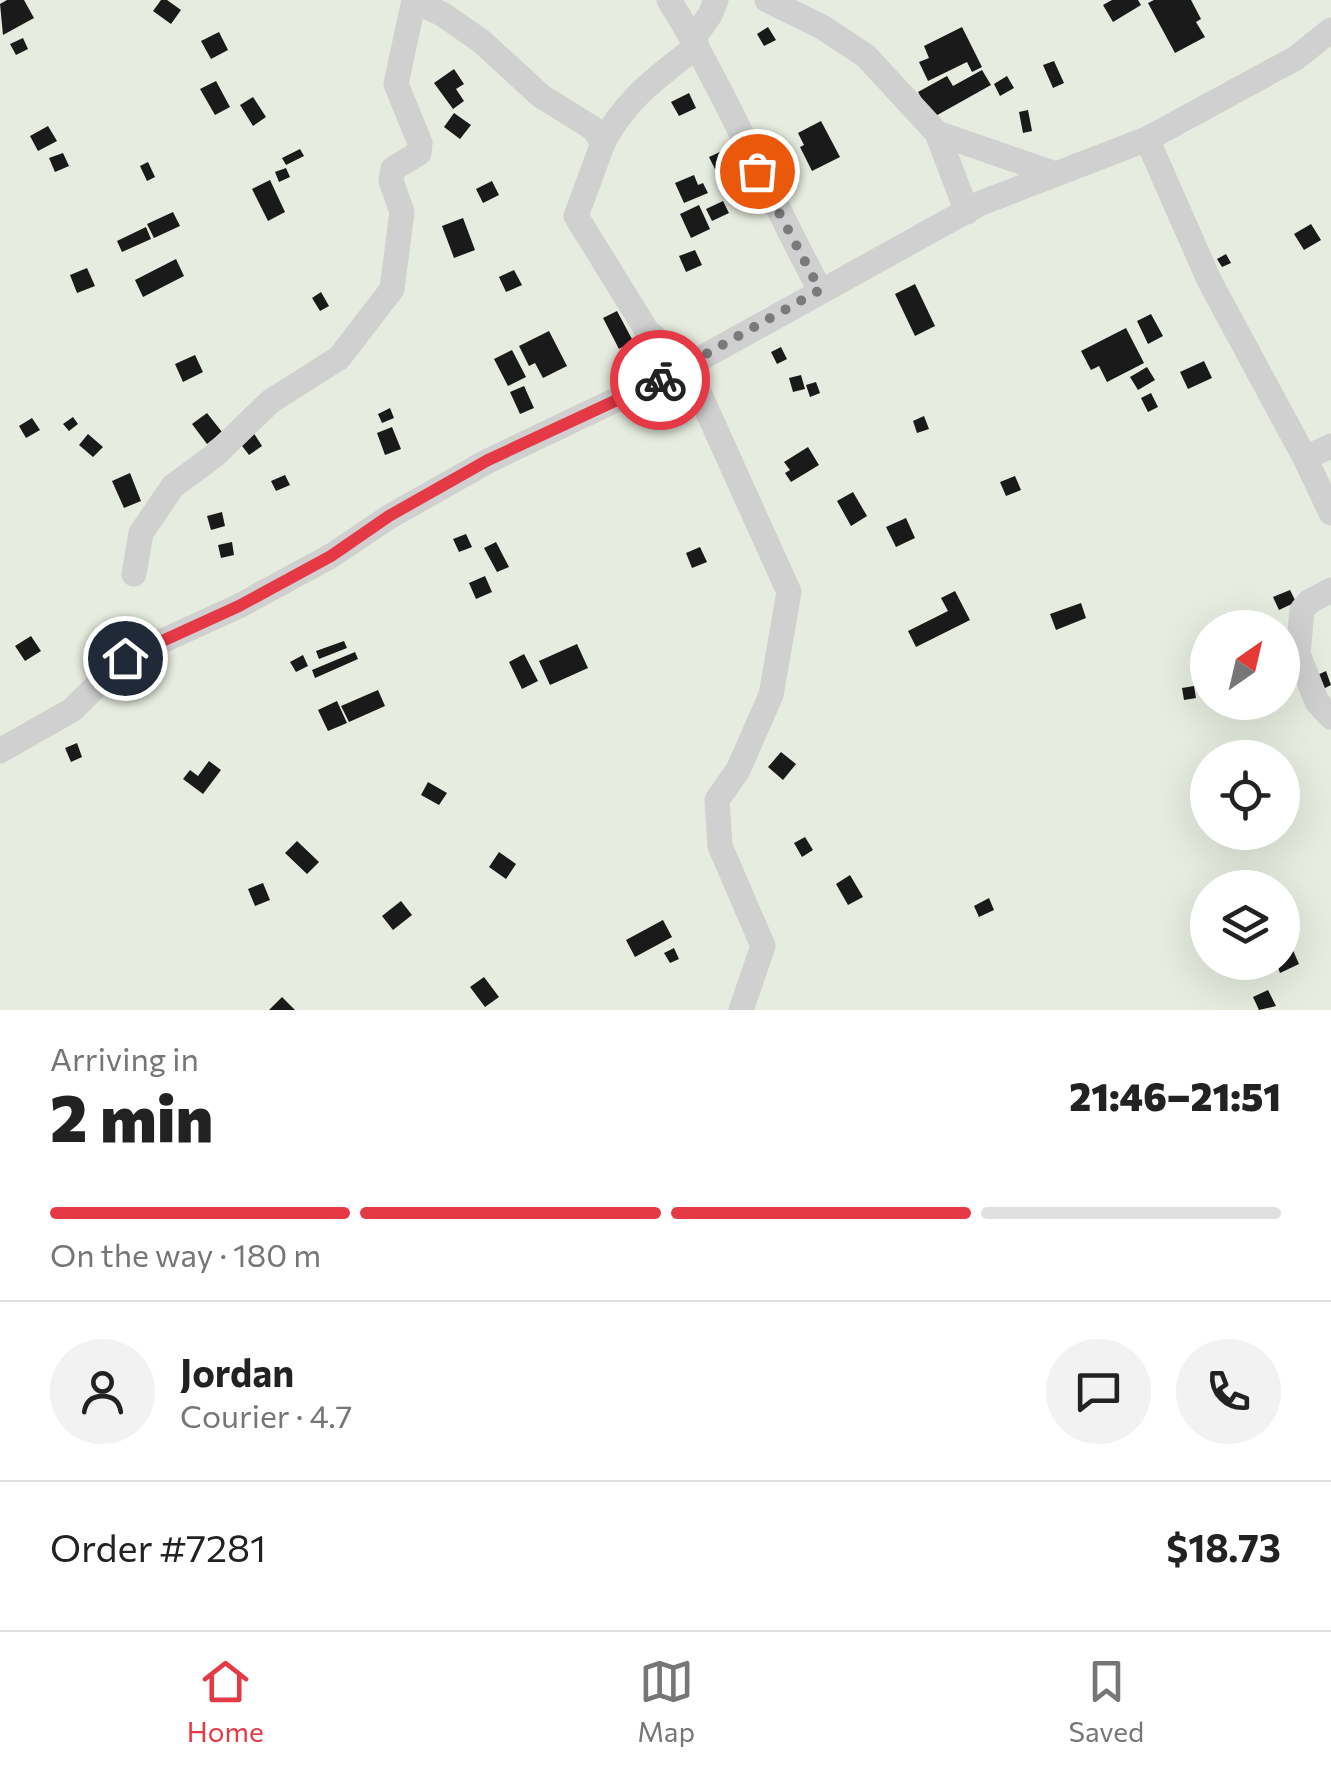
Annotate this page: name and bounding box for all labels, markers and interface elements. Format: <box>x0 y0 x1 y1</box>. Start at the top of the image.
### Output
pin <box>715 129 800 214</box>
icon: bag <box>730 144 785 199</box>
courier <box>610 330 710 430</box>
icon: bike <box>633 353 688 408</box>
north arrow <box>1190 610 1300 720</box>
map controls <box>1190 610 1300 980</box>
pin <box>83 616 168 701</box>
icon: home <box>98 631 153 686</box>
button: locate <box>1190 740 1300 850</box>
button: layers <box>1190 870 1300 980</box>
text: Arriving in <box>50 1038 199 1078</box>
text: 21:46–21:51 <box>1069 1072 1281 1119</box>
text: 2 min <box>50 1076 213 1155</box>
text: On the way · 180 m <box>50 1234 321 1274</box>
button: person <box>50 1339 155 1444</box>
button: chat <box>1046 1339 1151 1444</box>
button: phone <box>1176 1339 1281 1444</box>
text: Jordan <box>180 1348 294 1395</box>
text: Courier · 4.7 <box>180 1395 353 1435</box>
text: Order #7281 <box>50 1523 266 1570</box>
text: $18.73 <box>1166 1523 1281 1570</box>
tab: Home <box>187 1654 264 1748</box>
tab: Map <box>637 1654 695 1748</box>
tab: Saved <box>1069 1654 1144 1748</box>

